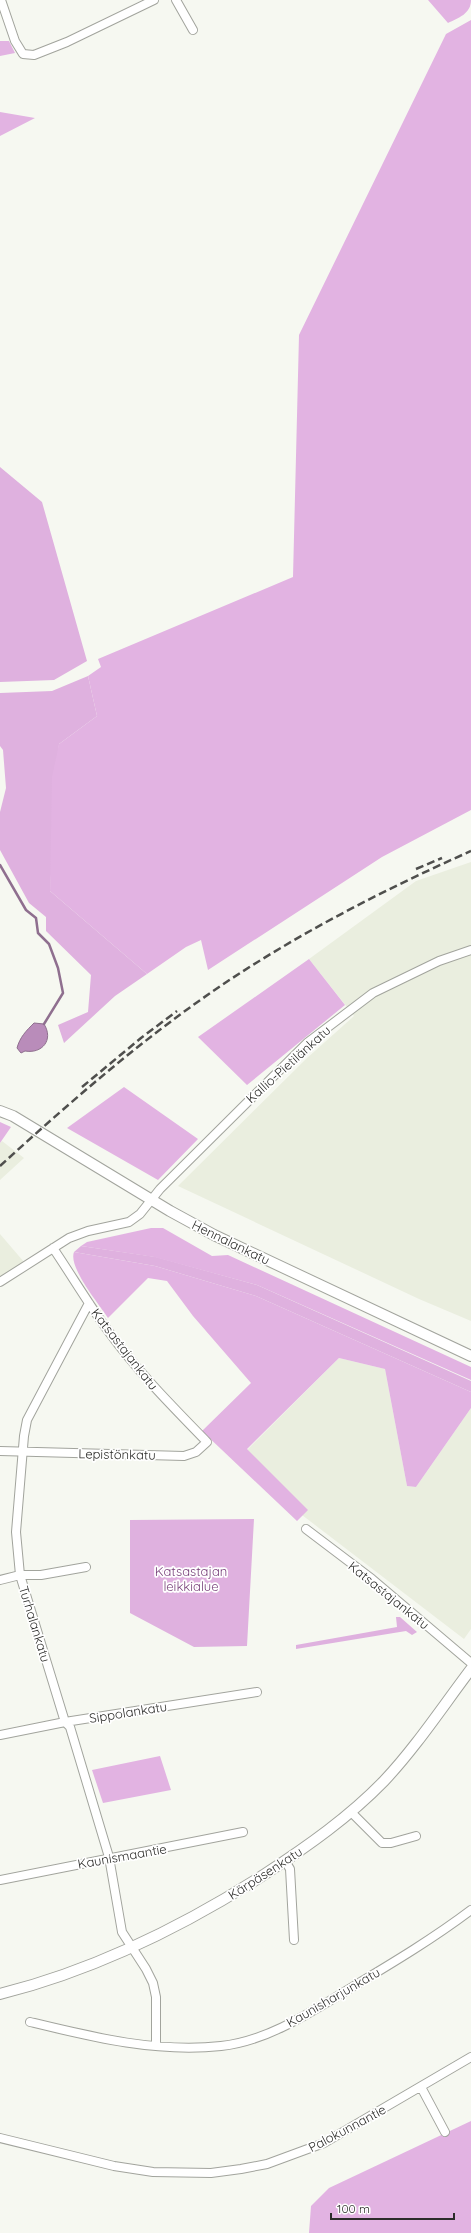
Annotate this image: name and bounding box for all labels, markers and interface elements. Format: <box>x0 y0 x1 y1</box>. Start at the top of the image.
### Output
street label: Kallio-Pietilänkatu <box>242 1022 334 1106</box>
street label: Hennalankatu <box>189 1216 273 1268</box>
street label: Katsastajankatu <box>88 1305 162 1393</box>
street label: Lepistönkatu <box>78 1445 156 1463</box>
street label: Katsastajankatu <box>345 1558 433 1632</box>
park label: Katsastajan leikkialue <box>155 1563 227 1594</box>
street label: Turhalankatu <box>16 1584 54 1664</box>
street label: Sippolankatu <box>88 1698 168 1726</box>
street label: Kaunismaantie <box>76 1840 168 1872</box>
street label: Kärpäsenkatu <box>225 1843 305 1903</box>
street label: Kaunisharjunkatu <box>283 1964 383 2030</box>
street label: Palokunnantie <box>305 2101 389 2155</box>
scale bar <box>331 2195 454 2221</box>
text: 100 m <box>337 2201 370 2216</box>

